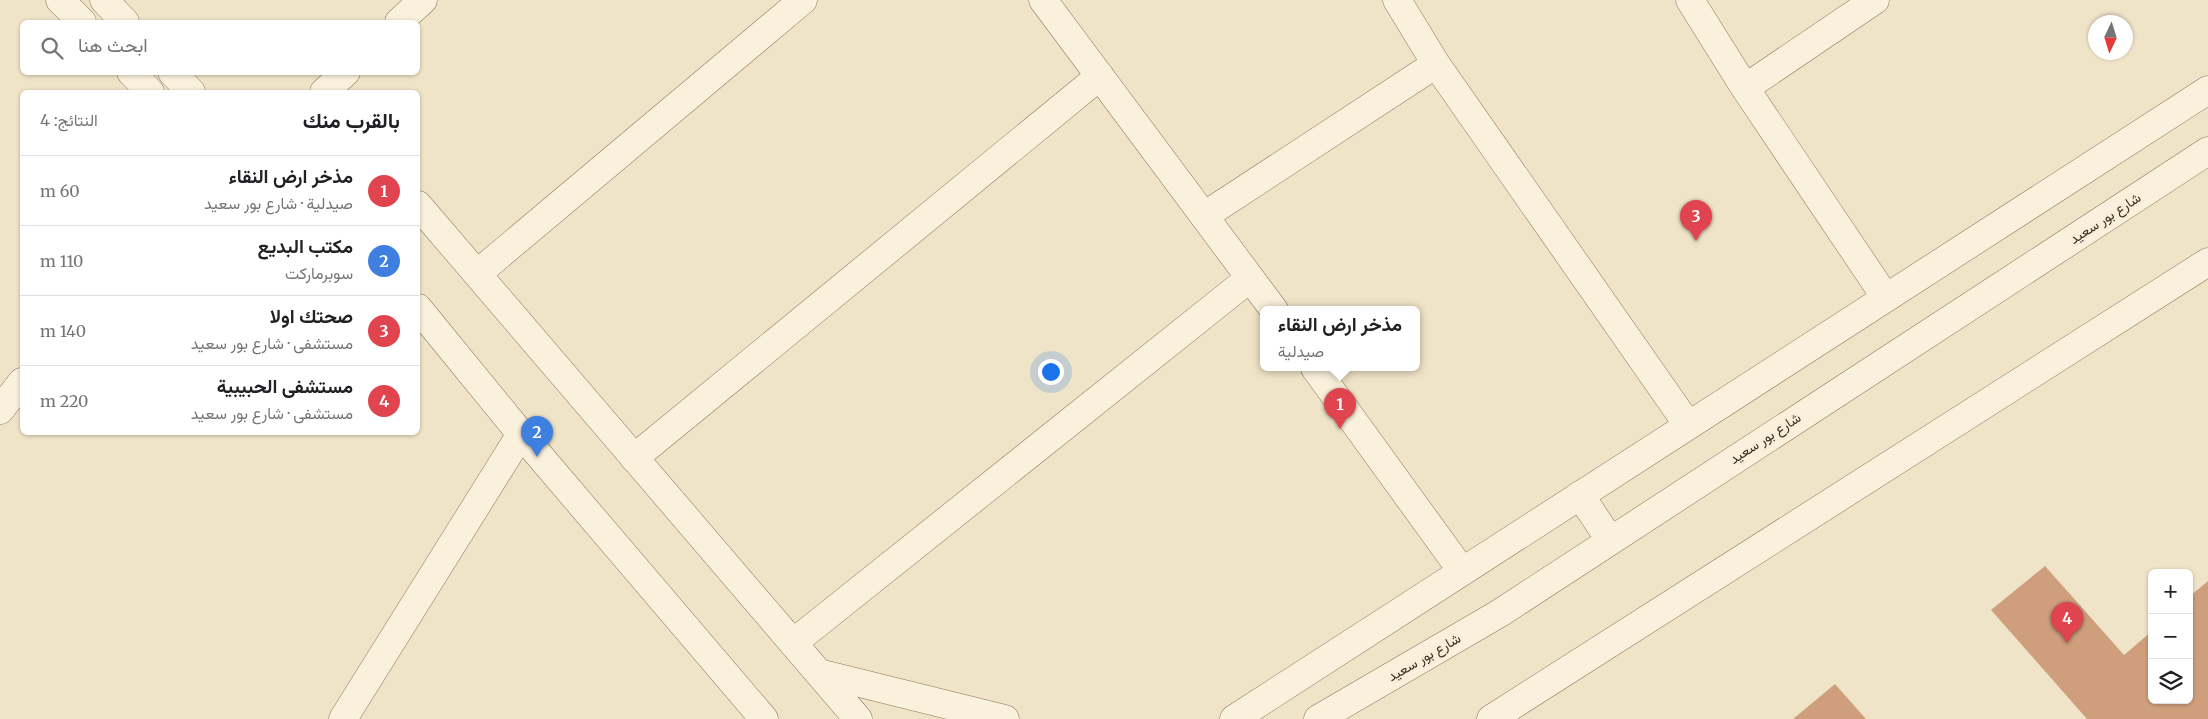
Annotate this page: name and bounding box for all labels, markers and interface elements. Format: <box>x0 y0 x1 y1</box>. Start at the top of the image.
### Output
north arrow <box>2088 15 2133 60</box>
search box <box>20 20 420 75</box>
text: ابحث هنا <box>78 33 148 57</box>
icon: search <box>38 34 66 62</box>
text: بالقرب منك <box>303 107 400 134</box>
text: النتائج: 4 <box>40 110 98 130</box>
text: مذخر ارض النقاء <box>229 164 353 188</box>
text: 60 m <box>40 181 80 201</box>
text: 1 <box>380 181 388 201</box>
street label: شارع بور سعيد <box>2066 188 2145 249</box>
text: صيدلية · شارع بور سعيد <box>204 193 353 213</box>
pin: 3 <box>1680 200 1712 241</box>
text: مكتب البديع <box>258 234 353 258</box>
text: 110 m <box>40 251 83 271</box>
text: 2 <box>379 251 389 271</box>
text: سوبرماركت <box>285 263 353 283</box>
text: صحتك اولا <box>270 304 353 328</box>
popup <box>1260 306 1420 371</box>
text: مذخر ارض النقاء <box>1278 312 1402 336</box>
text: 140 m <box>40 321 86 341</box>
text: 3 <box>379 321 389 341</box>
text: مستشفى · شارع بور سعيد <box>191 333 353 353</box>
text: صيدلية <box>1278 341 1324 361</box>
your location <box>1038 359 1064 385</box>
text: مستشفى الحبيبية <box>217 374 353 398</box>
pin: 1 <box>1324 388 1356 429</box>
text: 220 m <box>40 391 88 411</box>
text: 4 <box>379 391 389 411</box>
text: مستشفى · شارع بور سعيد <box>191 403 353 423</box>
street label: شارع بور سعيد <box>1726 408 1805 469</box>
pin: 2 <box>521 416 553 457</box>
map controls <box>2148 569 2193 704</box>
button: + <box>2148 569 2193 614</box>
pin: 4 <box>2051 602 2083 643</box>
button: − <box>2148 614 2193 659</box>
street label: شارع بور سعيد <box>1384 629 1465 687</box>
button: layers <box>2148 659 2193 704</box>

